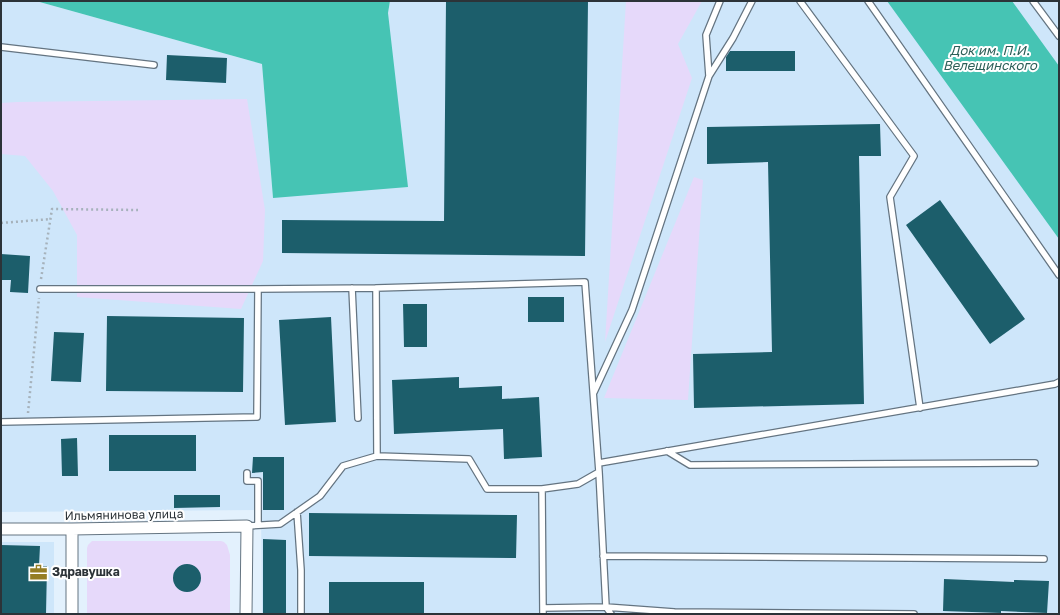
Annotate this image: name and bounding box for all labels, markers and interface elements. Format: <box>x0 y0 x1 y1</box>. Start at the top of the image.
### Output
water label: Док им. П.И. Велещинского <box>943 42 1038 73</box>
street label: Ильмянинова улица <box>64 506 184 523</box>
office icon: Здравушка <box>29 562 49 582</box>
place label: Здравушка <box>52 564 120 579</box>

